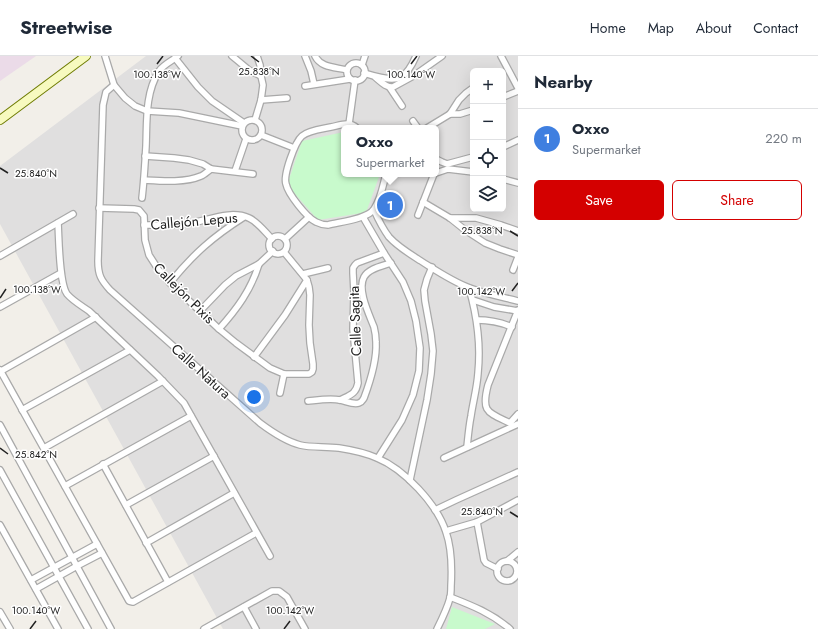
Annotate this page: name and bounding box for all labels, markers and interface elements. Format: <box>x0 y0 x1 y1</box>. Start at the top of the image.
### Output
text: Streetwise <box>20 14 113 41</box>
text: Home <box>590 18 626 38</box>
text: Map <box>648 18 674 38</box>
text: About <box>696 18 731 38</box>
text: Contact <box>753 18 798 38</box>
text: 25.838°N <box>238 64 280 79</box>
text: 100.138°W <box>133 67 181 82</box>
text: 100.140°W <box>387 67 435 82</box>
map controls <box>470 68 506 212</box>
button: + <box>470 68 506 104</box>
text: Nearby <box>534 70 592 94</box>
button: − <box>470 104 506 140</box>
text: Oxxo <box>572 118 609 140</box>
popup <box>341 125 439 177</box>
text: 1 <box>544 129 550 148</box>
text: 220 m <box>765 129 802 148</box>
text: Oxxo <box>356 131 393 153</box>
button: locate <box>470 140 506 176</box>
text: Supermarket <box>572 140 641 159</box>
text: Supermarket <box>356 153 424 172</box>
text: 25.840°N <box>15 166 57 181</box>
button: layers <box>470 176 506 212</box>
button: Save <box>534 180 664 220</box>
button: Share <box>672 180 802 220</box>
pin: 1 <box>377 190 403 220</box>
street label: Callejón Lepus <box>150 207 239 235</box>
text: 25.838°N <box>461 223 503 238</box>
street label: Callejón Pixis <box>149 258 219 328</box>
text: 100.138°W <box>13 282 61 297</box>
text: 100.142°W <box>457 284 505 299</box>
street label: Calle Sagita <box>344 286 366 356</box>
street label: Calle Natura <box>167 339 235 403</box>
your location <box>244 387 264 407</box>
text: 25.842°N <box>15 447 57 462</box>
text: 25.840°N <box>461 504 503 519</box>
text: 100.140°W <box>12 603 60 618</box>
text: 100.142°W <box>266 603 314 618</box>

